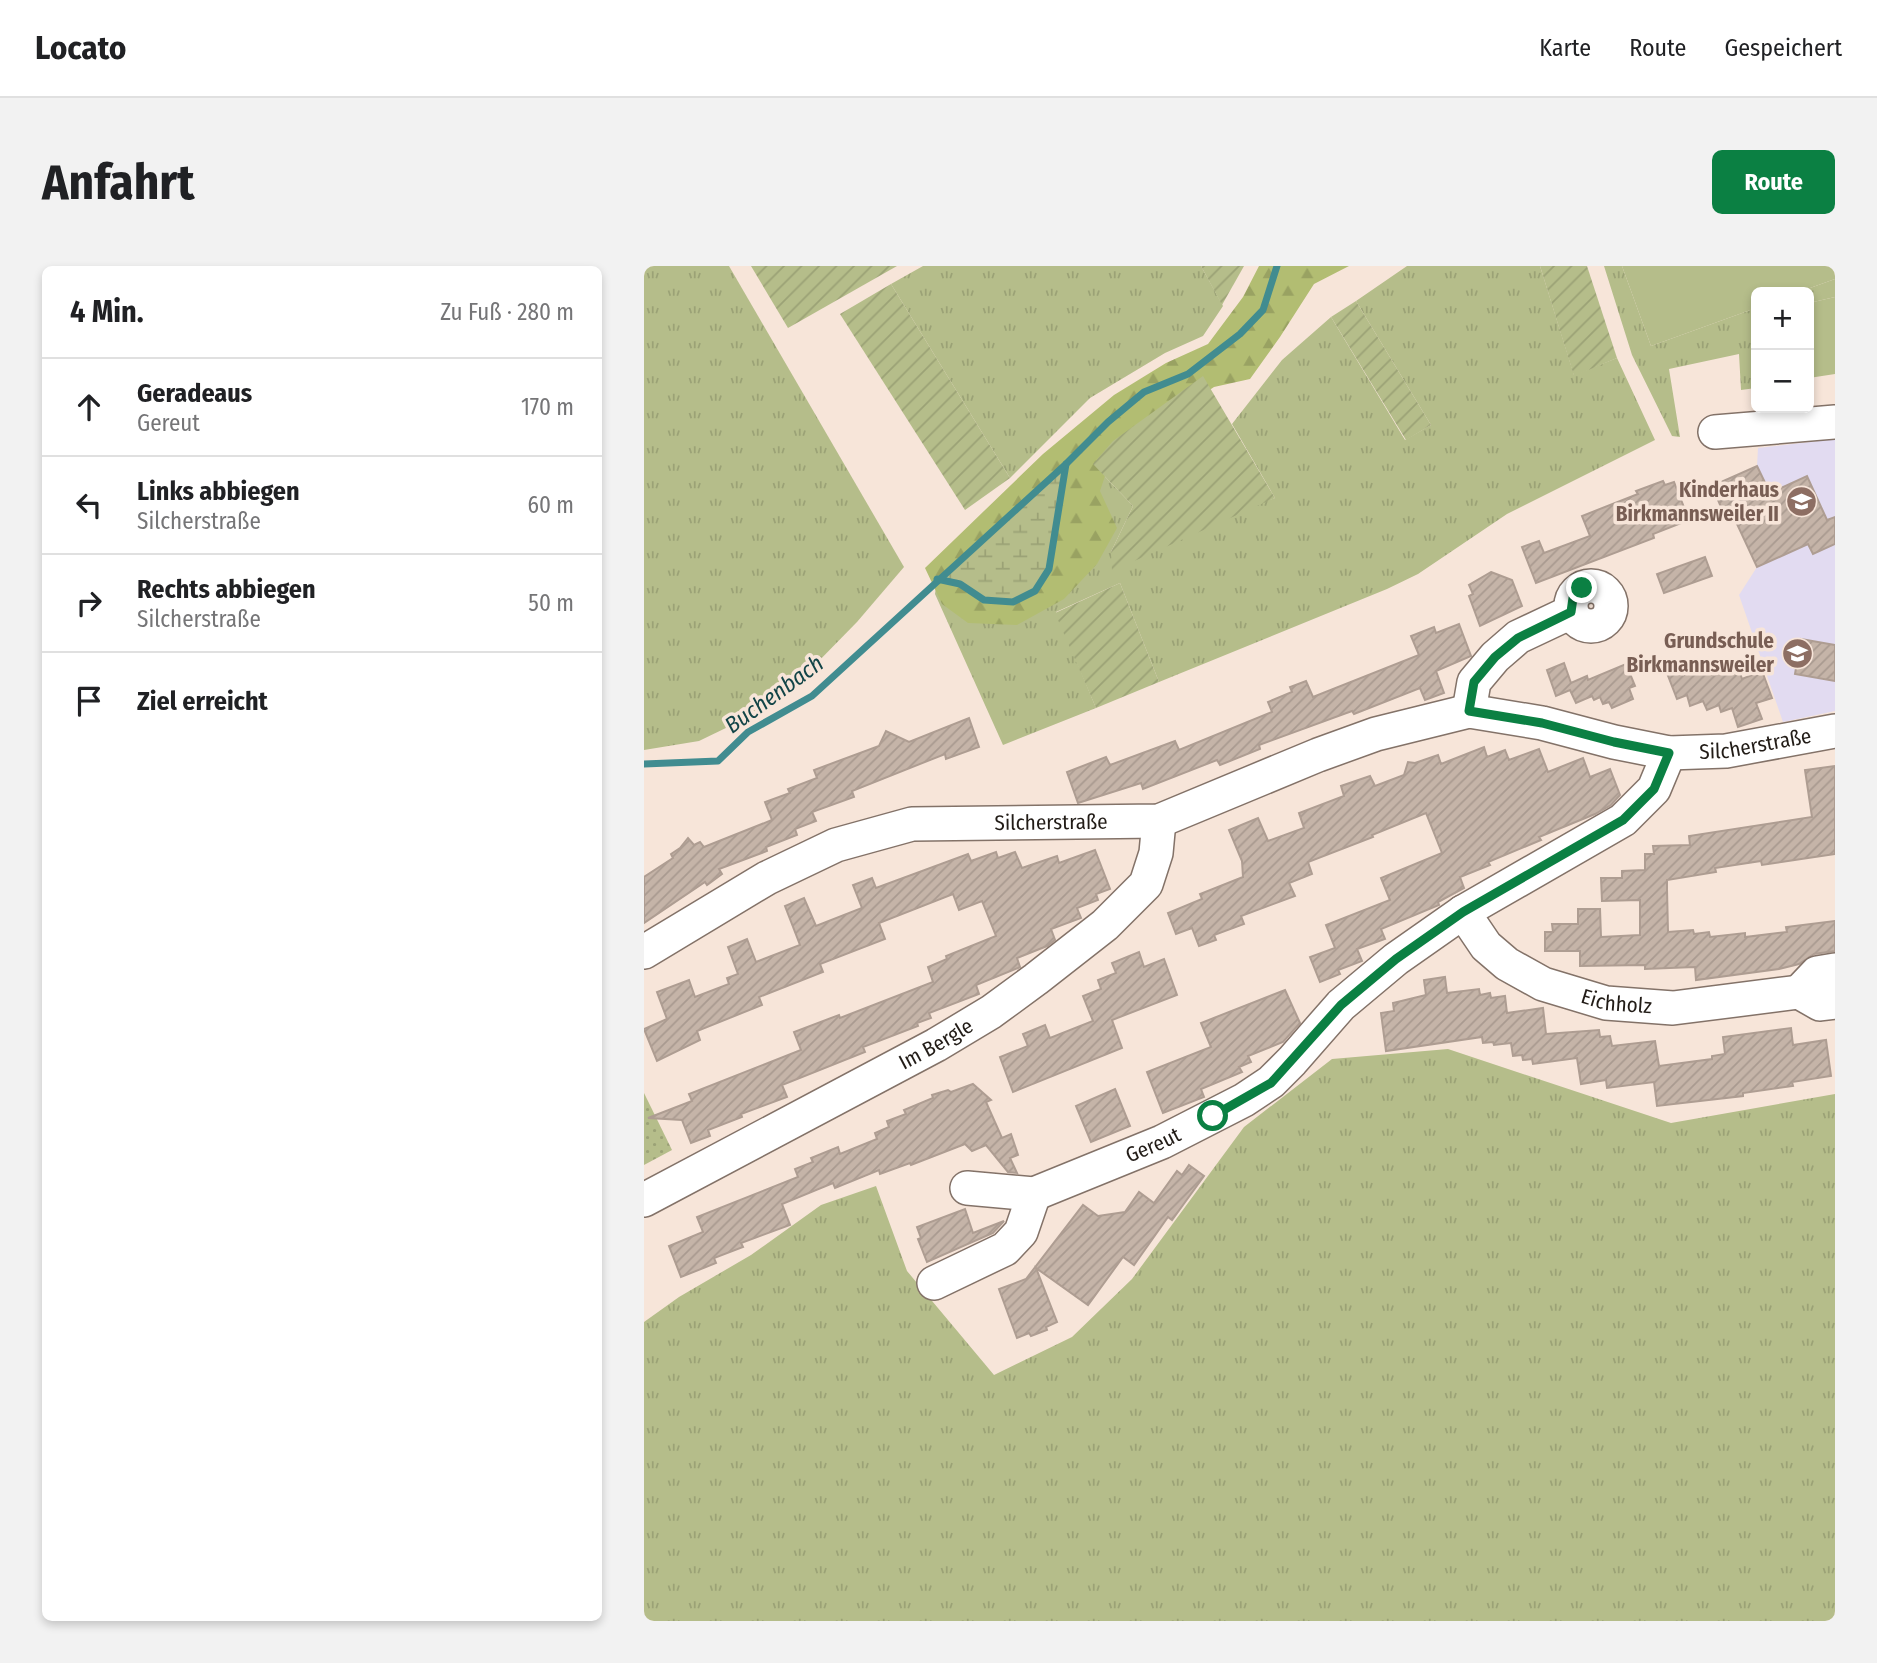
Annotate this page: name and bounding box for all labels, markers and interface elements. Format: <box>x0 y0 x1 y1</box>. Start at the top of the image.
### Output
text: Locato <box>35 28 126 68</box>
text: Karte <box>1539 34 1591 62</box>
text: Route <box>1629 34 1686 62</box>
text: Gespeichert <box>1724 34 1842 62</box>
button: Route <box>1712 150 1835 214</box>
text: Anfahrt <box>42 153 195 212</box>
map controls <box>1751 287 1814 413</box>
button: + <box>1751 287 1814 350</box>
text: 4 Min. <box>70 294 144 330</box>
text: Zu Fuß · 280 m <box>440 298 574 326</box>
button: − <box>1751 350 1814 413</box>
text: Geradeaus <box>137 378 252 409</box>
icon: ahead <box>70 388 108 426</box>
text: 170 m <box>521 393 574 421</box>
text: Gereut <box>137 409 200 437</box>
text: Links abbiegen <box>137 476 300 507</box>
place label: Kinderhaus Birkmannsweiler II <box>1616 477 1779 527</box>
school or university icon: Kinderhaus Birkmannsweiler II <box>1785 485 1819 519</box>
icon: left <box>70 486 108 524</box>
text: 60 m <box>528 491 574 519</box>
text: Silcherstraße <box>137 507 261 535</box>
route end <box>1566 572 1597 603</box>
text: Rechts abbiegen <box>137 574 316 605</box>
icon: right <box>70 584 108 622</box>
text: 50 m <box>528 589 574 617</box>
text: Silcherstraße <box>137 605 261 633</box>
place label: Grundschule Birkmannsweiler <box>1626 628 1774 678</box>
school or university icon: Grundschule Birkmannsweiler <box>1780 636 1814 670</box>
water label: Buchenbach <box>719 649 829 739</box>
icon: arrive <box>70 682 108 720</box>
text: Ziel erreicht <box>137 686 268 717</box>
street label: Silcherstraße <box>1699 723 1813 765</box>
street label: Silcherstraße <box>994 809 1108 836</box>
street label: Eichholz <box>1578 983 1653 1019</box>
street label: Im Bergle <box>894 1013 978 1075</box>
route start <box>1197 1100 1228 1131</box>
street label: Gereut <box>1122 1122 1185 1168</box>

